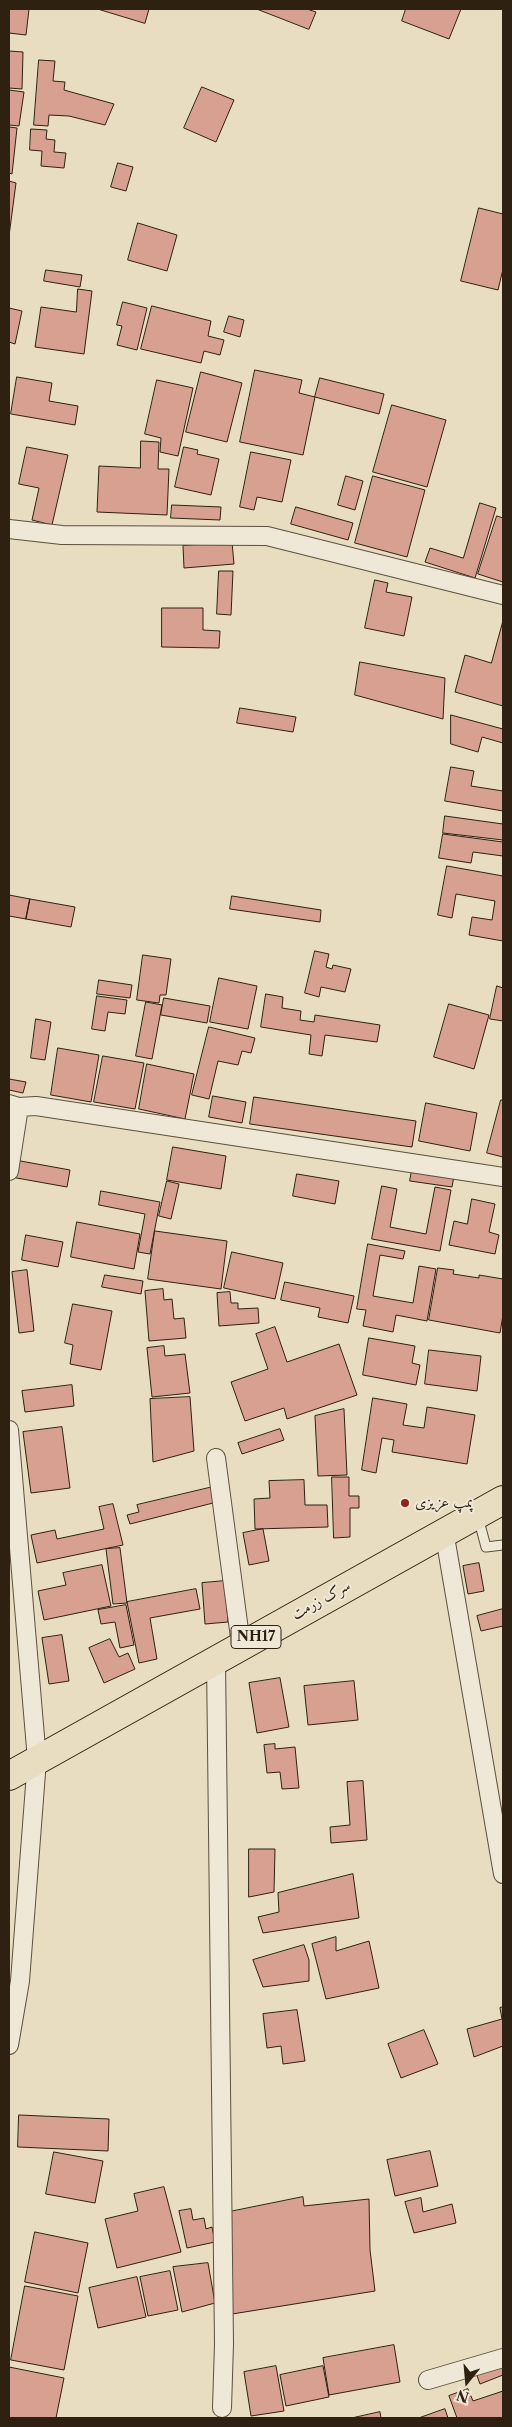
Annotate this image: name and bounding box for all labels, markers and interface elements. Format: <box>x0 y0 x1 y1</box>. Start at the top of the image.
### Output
place label: پمپ عزیزی <box>415 1494 473 1512</box>
marker: پمپ عزیزی <box>399 1497 411 1509</box>
street label: سرک زرمت <box>288 1577 354 1623</box>
road number: NH17 <box>231 1625 281 1648</box>
north arrow <box>442 2357 492 2407</box>
text: N <box>454 2386 471 2407</box>

